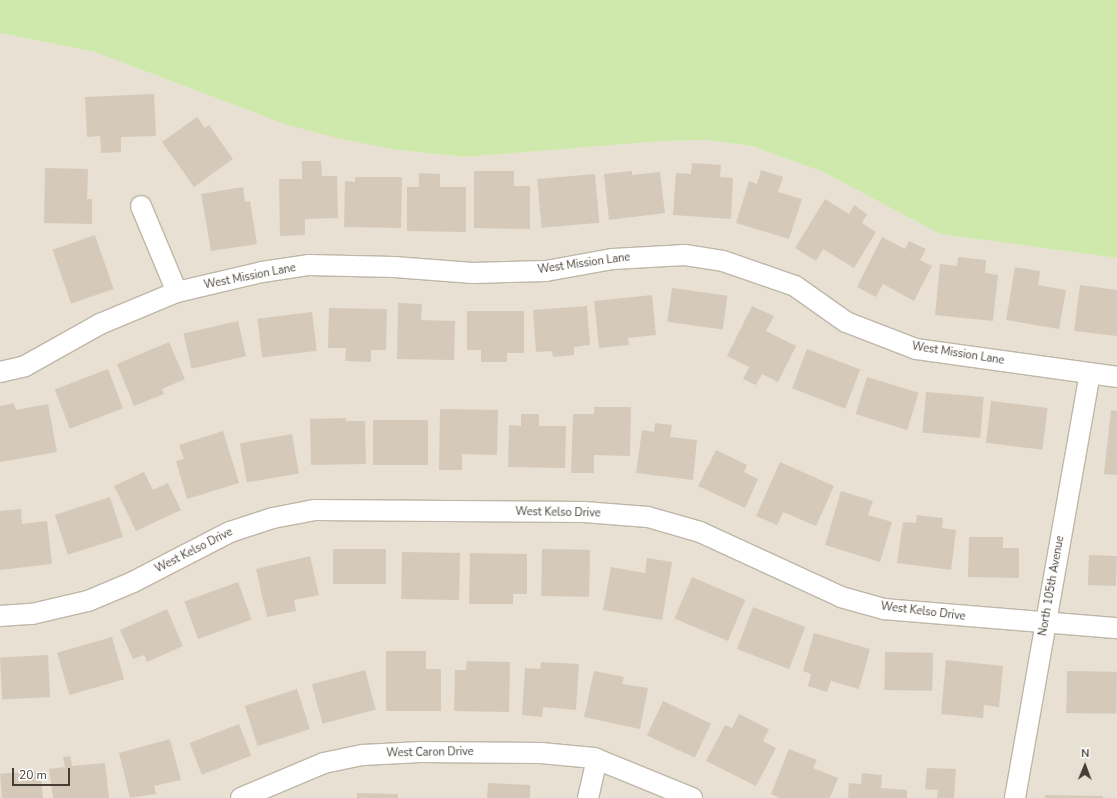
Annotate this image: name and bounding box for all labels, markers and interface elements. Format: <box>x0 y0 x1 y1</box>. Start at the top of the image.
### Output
street label: West Mission Lane <box>537 251 631 277</box>
street label: West Mission Lane <box>203 262 297 292</box>
street label: West Mission Lane <box>911 340 1005 368</box>
street label: West Kelso Drive <box>515 506 601 520</box>
street label: West Kelso Drive <box>153 526 235 576</box>
street label: North 105th Avenue <box>1037 535 1067 637</box>
street label: West Kelso Drive <box>880 600 966 624</box>
street label: West Caron Drive <box>386 746 474 760</box>
north arrow <box>1065 746 1105 786</box>
text: N <box>1081 746 1089 761</box>
scale bar <box>14 760 72 786</box>
text: 20 m <box>19 767 47 783</box>

